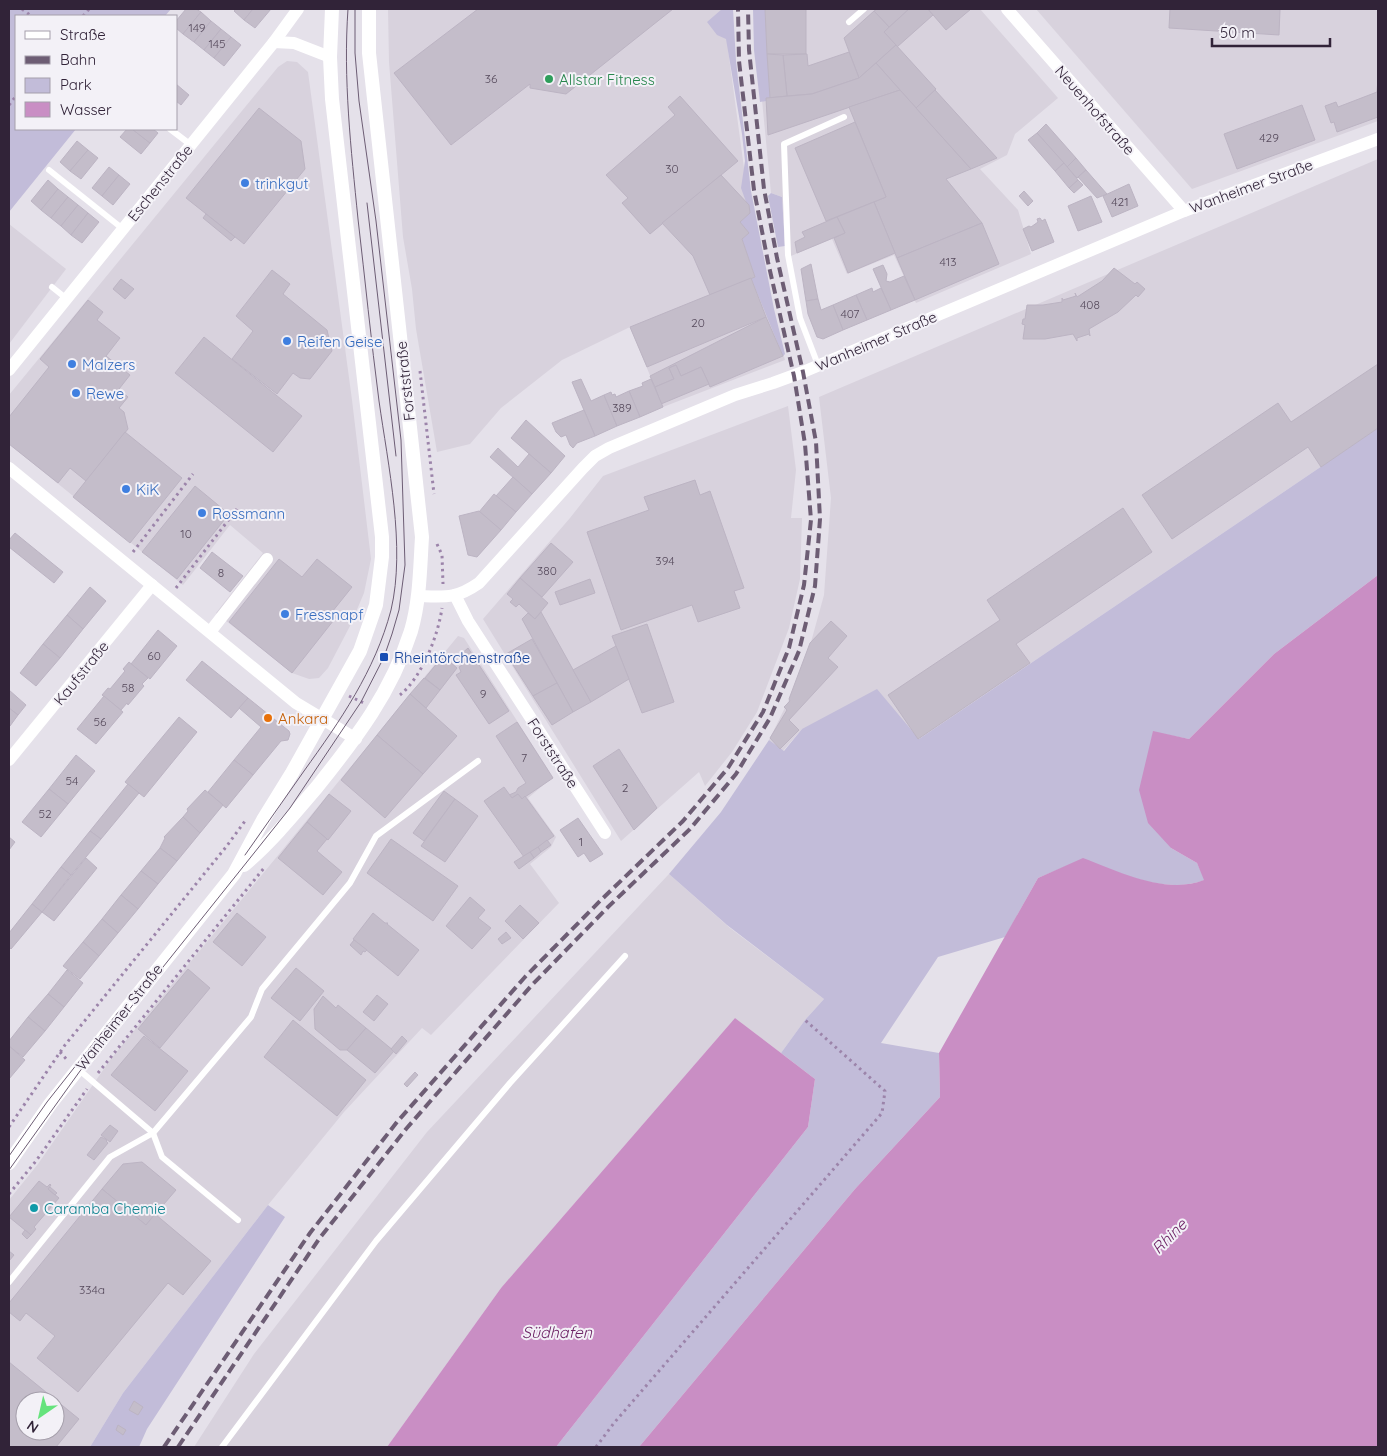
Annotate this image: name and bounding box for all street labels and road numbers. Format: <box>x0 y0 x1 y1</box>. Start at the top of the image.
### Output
street label: Neuenhofstraße <box>1051 61 1139 159</box>
street label: Eschenstraße <box>123 141 197 225</box>
street label: Wanheimer Straße <box>1187 155 1315 217</box>
street label: Wanheimer Straße <box>812 307 940 375</box>
street label: Forststraße <box>391 340 419 422</box>
street label: Kaufstraße <box>49 637 113 709</box>
street label: Forststraße <box>523 714 583 792</box>
street label: Wanheimer Straße <box>71 960 167 1074</box>

